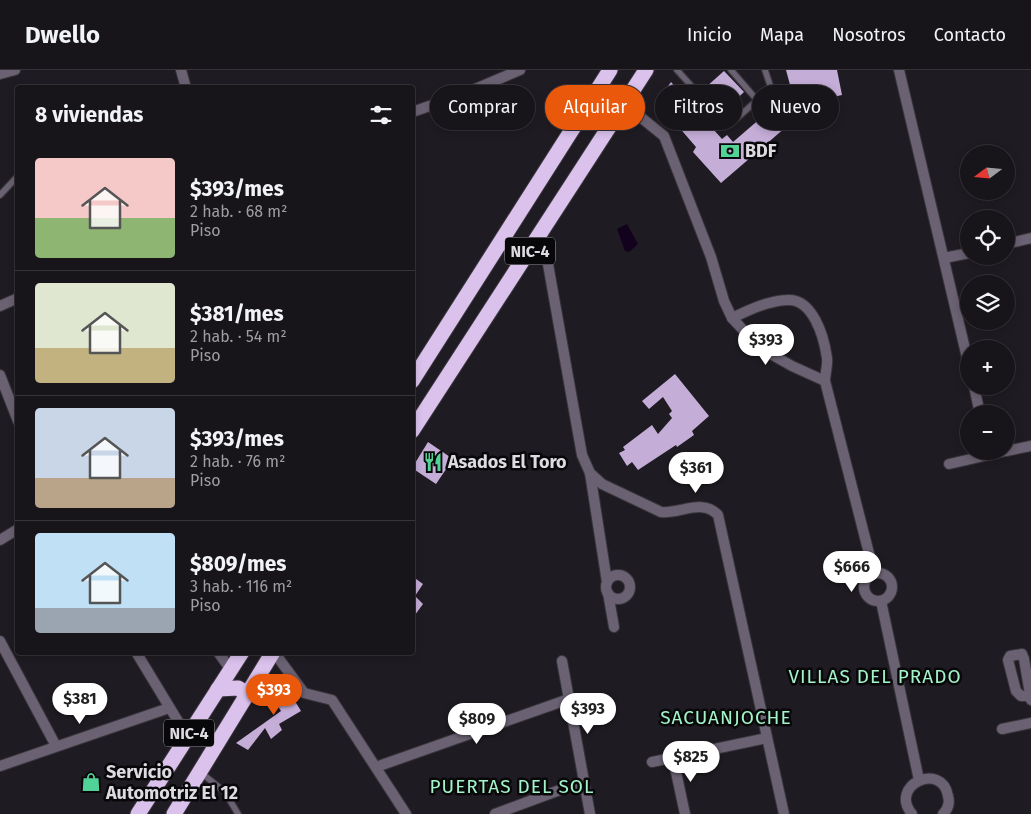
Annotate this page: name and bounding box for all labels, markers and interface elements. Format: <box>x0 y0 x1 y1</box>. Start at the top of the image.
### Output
text: Dwello <box>25 21 100 49</box>
text: Inicio <box>687 24 732 46</box>
text: Mapa <box>760 24 804 46</box>
text: Nosotros <box>832 24 906 46</box>
text: Contacto <box>934 24 1006 46</box>
chip: Comprar <box>430 85 535 130</box>
chip: Alquilar <box>545 85 645 130</box>
chip: Filtros <box>655 85 742 130</box>
chip: Nuevo <box>752 85 839 130</box>
icon: filters <box>367 101 395 129</box>
text: 8 viviendas <box>35 102 143 128</box>
bank icon: BDF <box>719 140 741 162</box>
place label: BDF <box>745 140 777 162</box>
north arrow <box>960 145 1015 200</box>
map controls <box>960 145 1015 460</box>
text: $393/mes <box>190 176 284 202</box>
icon: home <box>75 178 135 238</box>
text: 2 hab. · 68 m² <box>190 202 287 221</box>
button: locate <box>960 210 1015 265</box>
text: Piso <box>190 221 221 240</box>
road number: NIC-4 <box>505 238 555 265</box>
button: layers <box>960 275 1015 330</box>
text: $381/mes <box>190 301 284 327</box>
icon: home <box>75 303 135 363</box>
pin: $393 <box>736 324 796 366</box>
text: 2 hab. · 54 m² <box>190 327 287 346</box>
text: $393 <box>749 330 783 349</box>
button: + <box>960 340 1015 395</box>
text: Piso <box>190 346 221 365</box>
button: − <box>960 405 1015 460</box>
text: $393/mes <box>190 426 284 452</box>
icon: home <box>75 428 135 488</box>
restaurant icon: Asados El Toro <box>422 451 444 473</box>
place label: Asados El Toro <box>447 451 567 473</box>
text: 2 hab. · 76 m² <box>190 452 285 471</box>
pin: $361 <box>666 452 726 494</box>
text: $361 <box>680 458 712 477</box>
text: Piso <box>190 471 221 490</box>
pin: $666 <box>822 550 882 593</box>
text: $809/mes <box>190 551 287 577</box>
icon: home <box>75 553 135 613</box>
text: $666 <box>834 557 870 576</box>
text: 3 hab. · 116 m² <box>190 577 292 596</box>
text: Piso <box>190 596 221 615</box>
district label: VILLAS DEL PRADO <box>788 665 962 688</box>
pin: $393 <box>244 674 304 716</box>
text: $393 <box>257 680 291 699</box>
pin: $381 <box>50 682 110 725</box>
text: $381 <box>63 689 97 708</box>
pin: $393 <box>558 692 618 735</box>
text: $393 <box>571 699 605 718</box>
pin: $809 <box>447 702 507 745</box>
district label: SACUANJOCHE <box>660 706 792 729</box>
text: $809 <box>459 709 495 728</box>
road number: NIC-4 <box>164 720 214 746</box>
pin: $825 <box>661 740 721 783</box>
text: $825 <box>674 747 708 766</box>
place label: Servicio Automotriz El 12 <box>105 761 238 804</box>
shop icon: Servicio Automotriz El 12 <box>80 771 102 793</box>
district label: PUERTAS DEL SOL <box>430 775 594 798</box>

